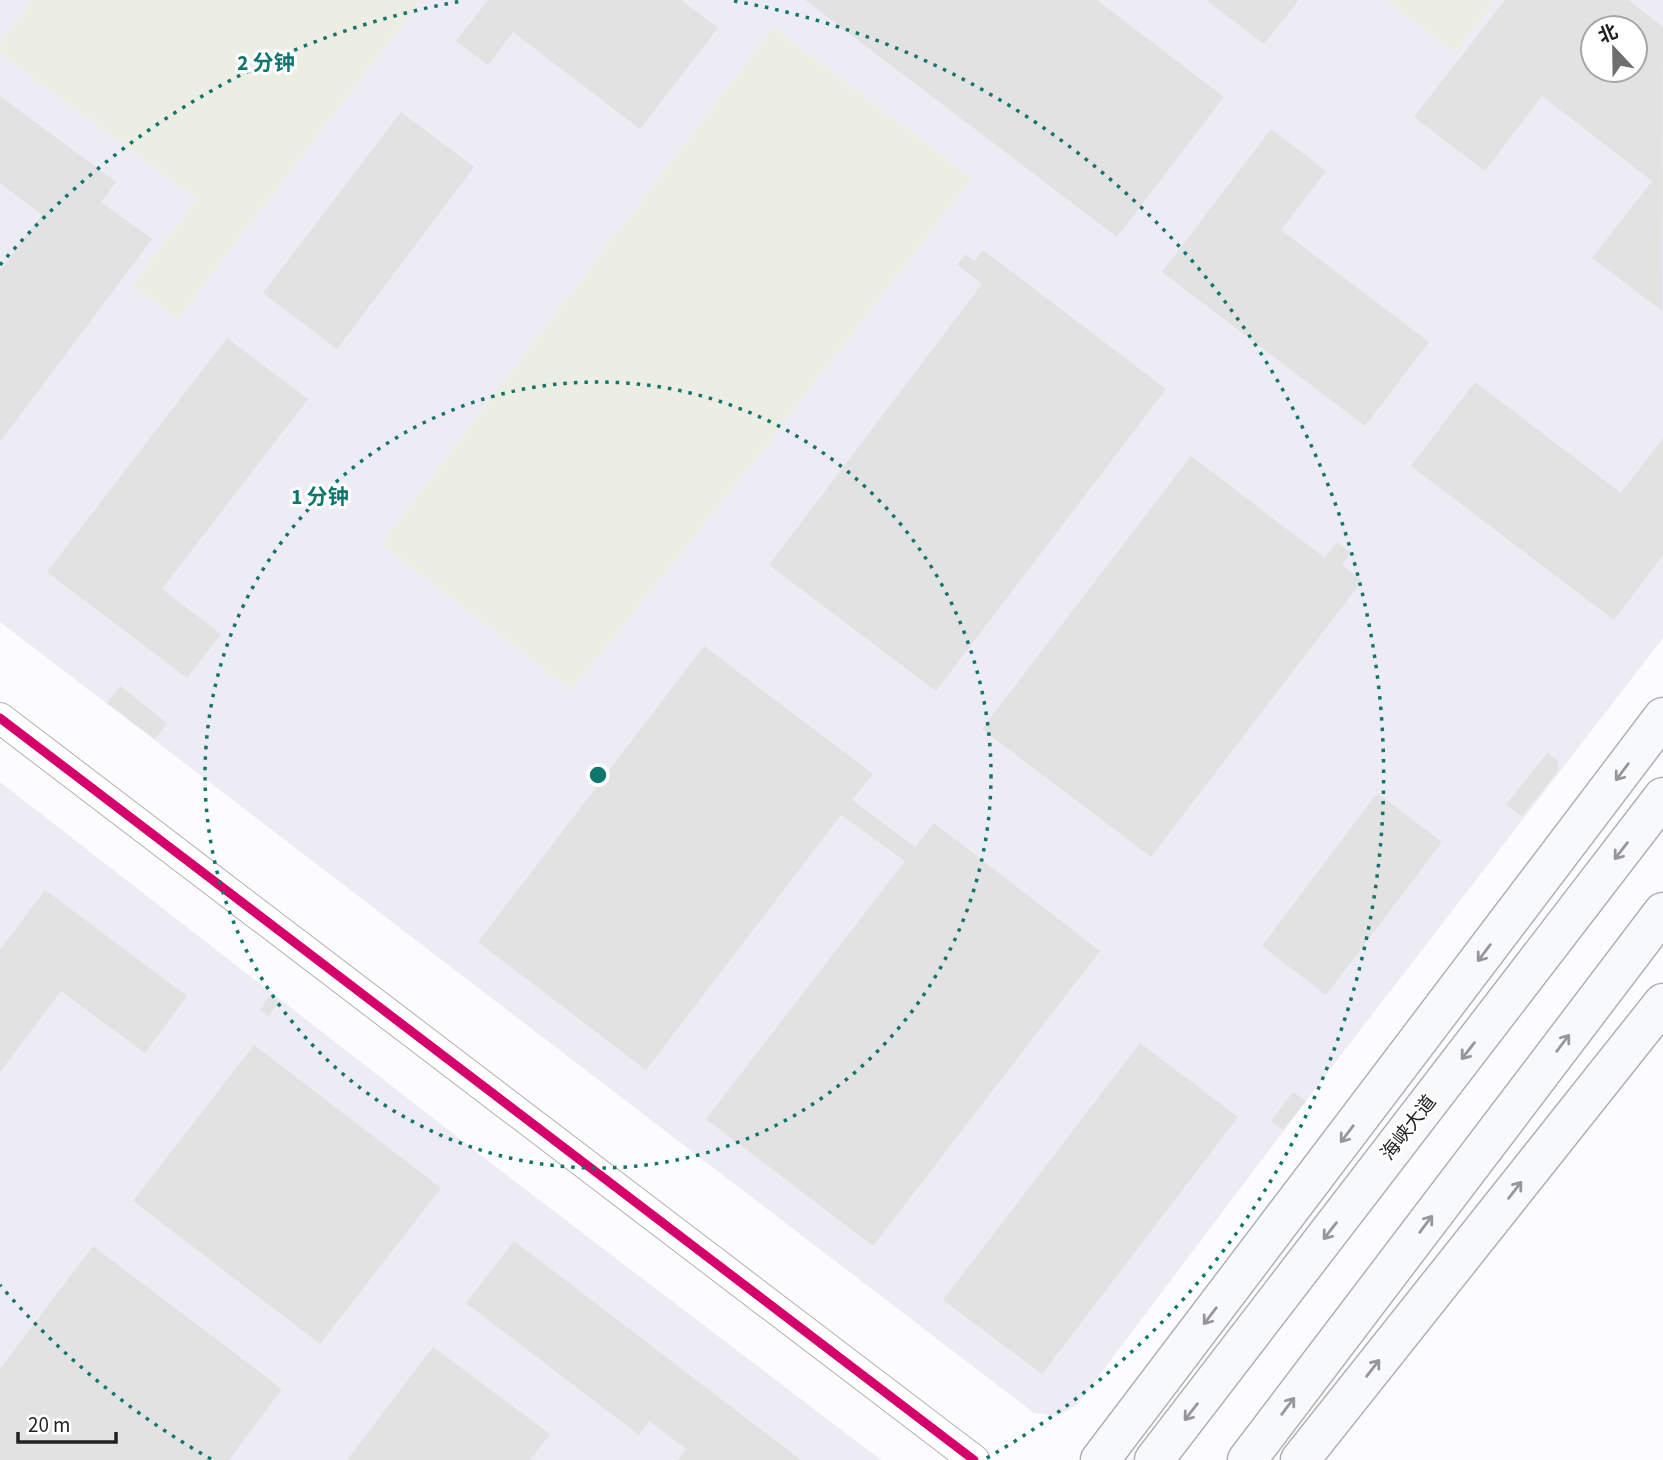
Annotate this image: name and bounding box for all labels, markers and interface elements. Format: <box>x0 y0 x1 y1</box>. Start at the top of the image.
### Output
north arrow <box>1579 14 1649 84</box>
text: 北 <box>1594 19 1622 51</box>
text: 2 分钟 <box>237 48 295 78</box>
text: 1 分钟 <box>291 482 349 512</box>
one-way arrow <box>1614 762 1629 780</box>
centre of rings <box>586 763 610 787</box>
one-way arrow <box>1614 841 1629 860</box>
one-way arrow <box>1477 943 1492 962</box>
one-way arrow <box>1556 1035 1571 1053</box>
one-way arrow <box>1461 1041 1475 1060</box>
street label: 海峡大道 <box>1375 1090 1443 1166</box>
one-way arrow <box>1340 1124 1354 1143</box>
one-way arrow <box>1507 1181 1522 1199</box>
one-way arrow <box>1418 1216 1433 1234</box>
one-way arrow <box>1322 1222 1337 1240</box>
one-way arrow <box>1202 1306 1217 1324</box>
one-way arrow <box>1366 1360 1381 1378</box>
one-way arrow <box>1280 1396 1295 1415</box>
scale bar <box>18 1400 116 1444</box>
one-way arrow <box>1184 1402 1198 1421</box>
text: 20 m <box>28 1410 70 1440</box>

